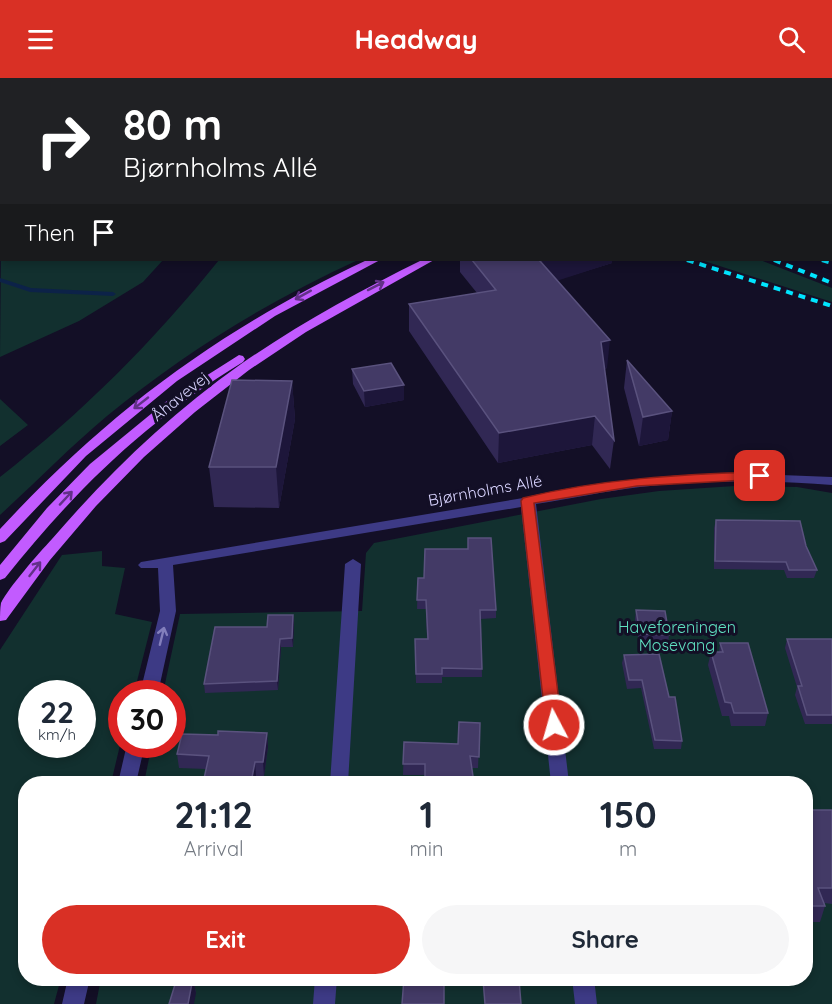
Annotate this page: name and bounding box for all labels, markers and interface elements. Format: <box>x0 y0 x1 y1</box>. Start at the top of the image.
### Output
text: Headway <box>354 22 478 56</box>
icon: menu <box>24 23 57 56</box>
icon: search <box>775 23 808 56</box>
text: 80 m <box>123 98 222 151</box>
icon: right <box>24 102 102 180</box>
text: Bjørnholms Allé <box>123 150 318 184</box>
icon: arrive <box>87 216 120 249</box>
text: Then <box>24 219 75 247</box>
one-way arrow <box>366 280 384 291</box>
one-way arrow <box>295 290 313 301</box>
street label: Åhavevej <box>147 367 213 425</box>
one-way arrow <box>133 396 149 409</box>
pin <box>734 450 785 501</box>
icon: arrive <box>743 459 776 492</box>
street label: Bjørnholms Allé <box>426 470 544 510</box>
one-way arrow <box>58 491 73 506</box>
one-way arrow <box>28 561 41 577</box>
park label: Haveforeningen Mosevang <box>618 617 736 655</box>
one-way arrow <box>157 627 169 646</box>
speed limit sign: 30 <box>108 680 186 758</box>
text: 22 <box>40 693 74 731</box>
position arrow <box>522 693 586 757</box>
text: km/h <box>38 725 76 744</box>
text: 21:12 <box>174 792 253 837</box>
text: 1 <box>419 792 433 837</box>
text: 150 <box>600 792 657 837</box>
text: Arrival <box>184 836 244 861</box>
text: min <box>409 836 444 861</box>
text: m <box>619 836 637 861</box>
button: Exit <box>42 905 410 974</box>
button: Share <box>422 905 789 974</box>

